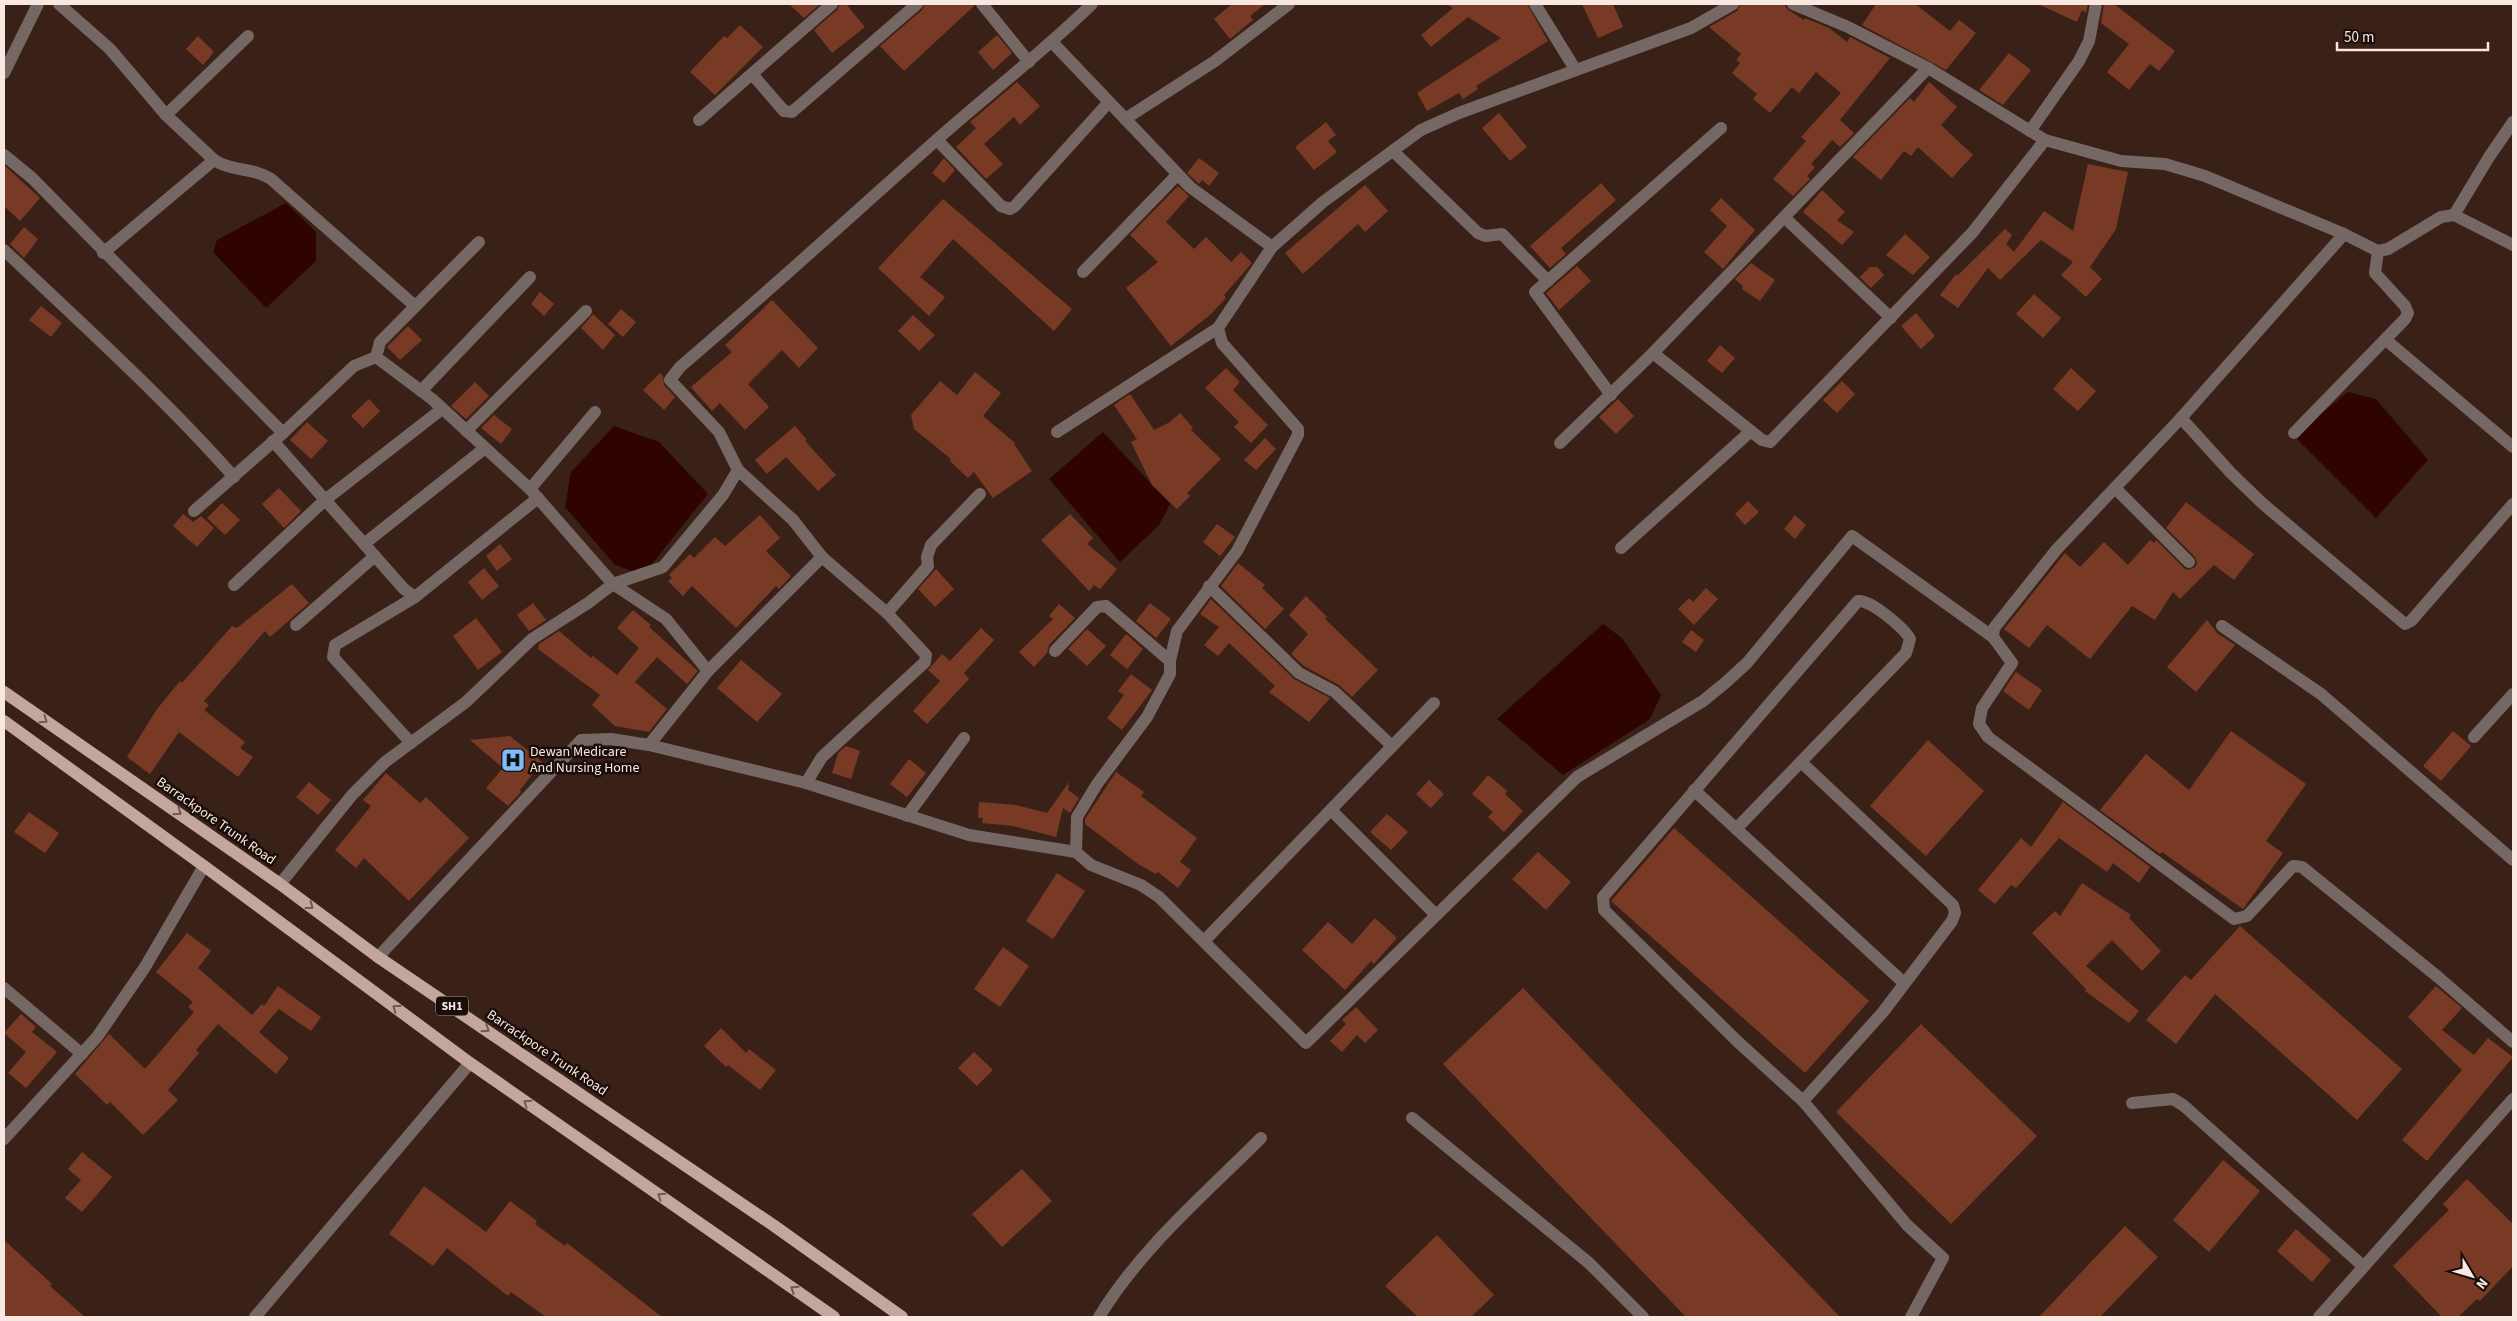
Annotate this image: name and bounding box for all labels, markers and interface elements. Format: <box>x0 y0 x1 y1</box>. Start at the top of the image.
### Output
scale bar <box>2337 20 2488 52</box>
text: 50 m <box>2344 27 2374 48</box>
one-way arrow <box>38 714 48 723</box>
place label: Dewan Medicare And Nursing Home <box>530 742 639 778</box>
hospital icon: Dewan Medicare And Nursing Home <box>500 747 526 773</box>
street label: Barrackpore Trunk Road <box>152 772 280 870</box>
one-way arrow <box>172 806 181 815</box>
one-way arrow <box>304 900 314 909</box>
road number: SH1 <box>436 996 468 1016</box>
one-way arrow <box>392 1005 402 1014</box>
street label: Barrackpore Trunk Road <box>483 1005 611 1101</box>
one-way arrow <box>480 1023 490 1032</box>
one-way arrow <box>524 1100 533 1109</box>
one-way arrow <box>657 1193 667 1202</box>
north arrow <box>2447 1251 2497 1301</box>
text: N <box>2471 1274 2492 1293</box>
one-way arrow <box>790 1286 800 1295</box>

